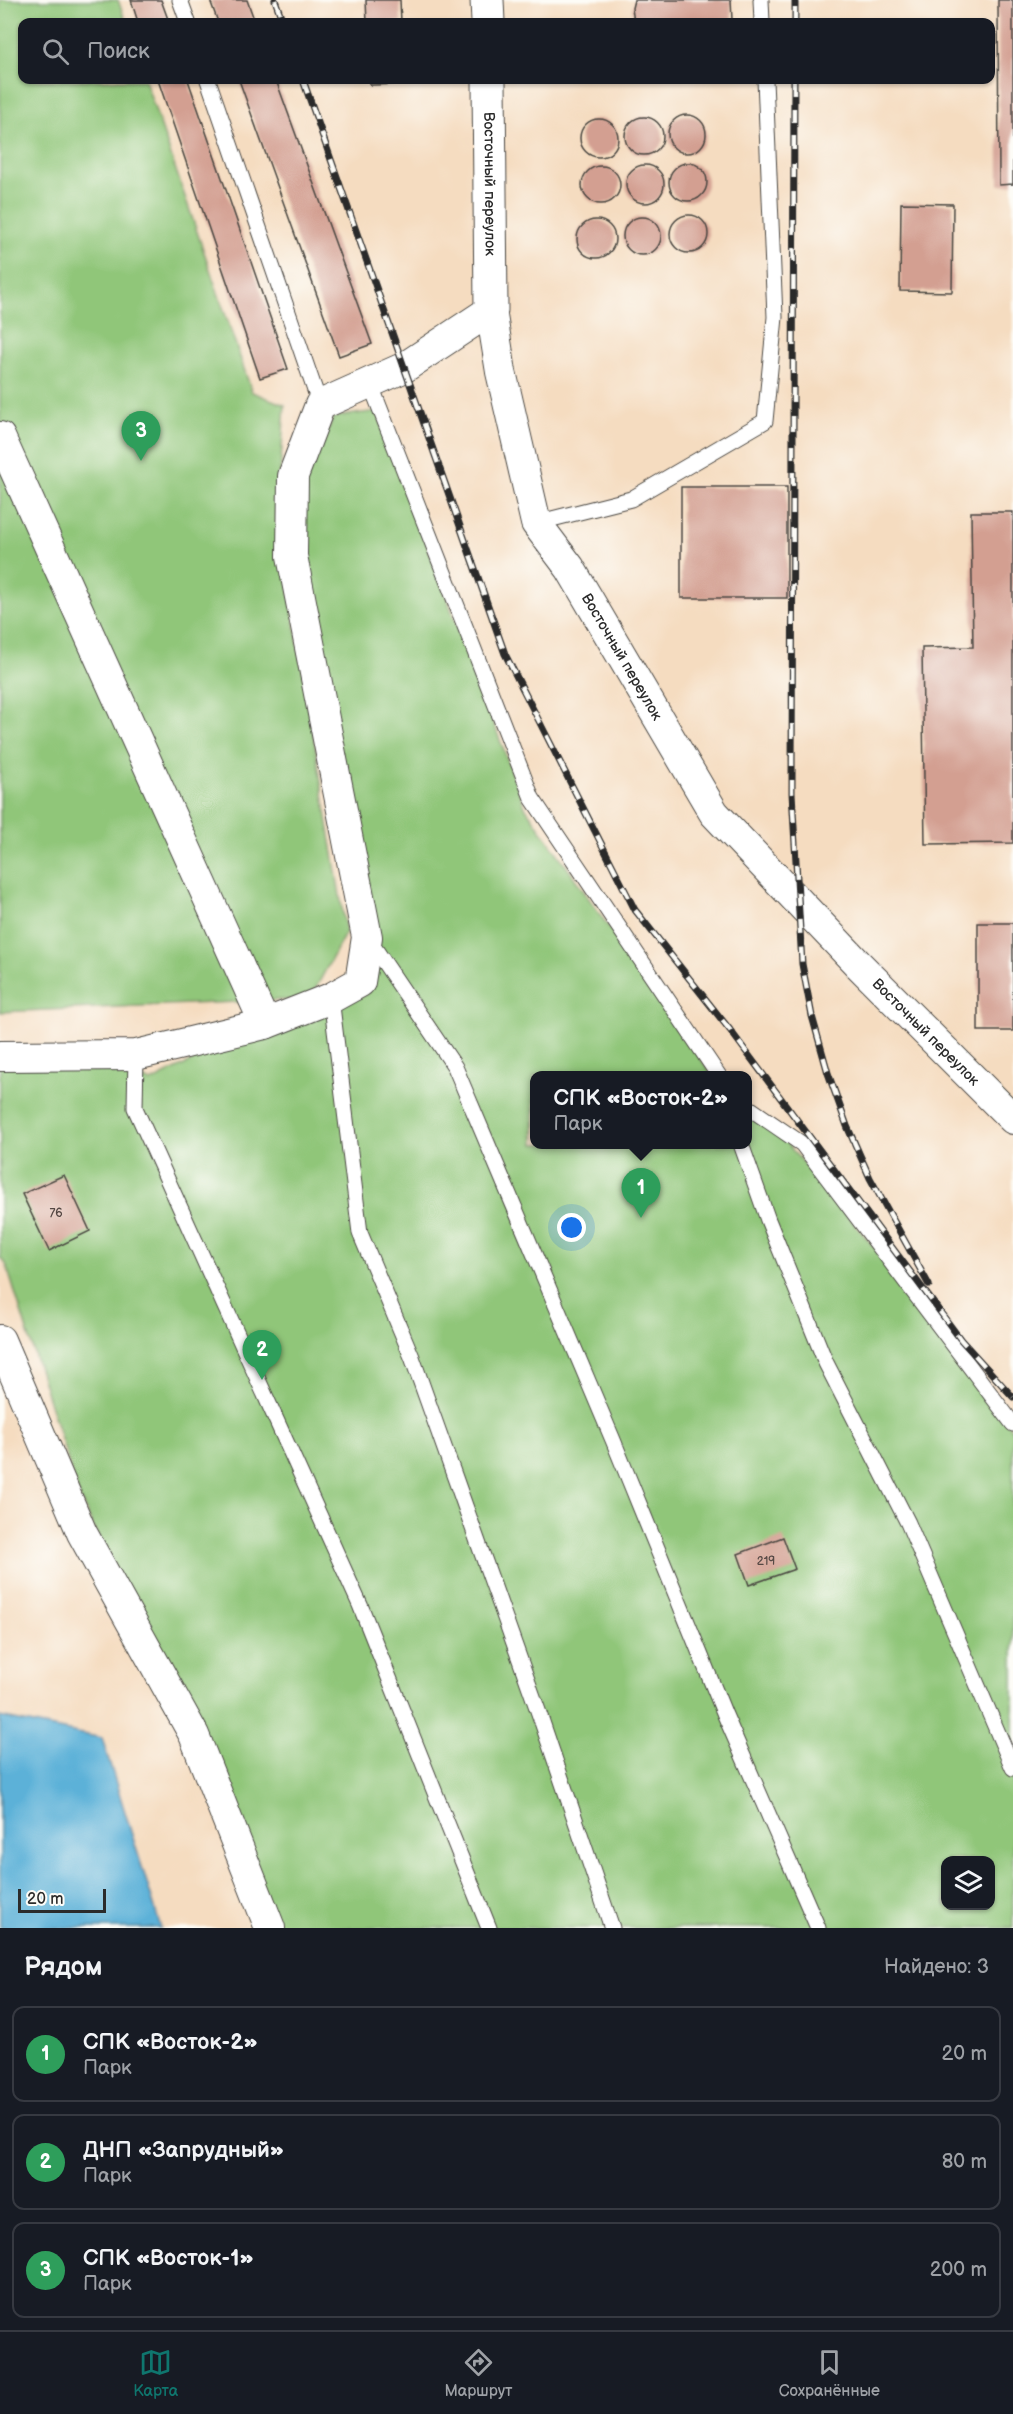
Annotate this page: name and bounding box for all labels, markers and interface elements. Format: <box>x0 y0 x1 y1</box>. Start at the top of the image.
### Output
search box <box>18 18 995 84</box>
icon: search <box>39 35 72 68</box>
text: Поиск <box>87 38 150 65</box>
street label: Восточный переулок <box>480 112 500 256</box>
pin: 3 <box>122 412 160 461</box>
street label: Восточный переулок <box>577 590 667 724</box>
street label: Восточный переулок <box>868 974 984 1090</box>
popup <box>530 1071 752 1149</box>
text: СПК «Восток-2» <box>554 1085 728 1112</box>
text: Парк <box>554 1112 602 1136</box>
pin: 1 <box>622 1168 660 1218</box>
house number: 76 <box>49 1206 63 1221</box>
your location <box>557 1213 586 1242</box>
pin: 2 <box>242 1330 282 1380</box>
house number: 219 <box>757 1554 775 1569</box>
map controls <box>941 1856 995 1910</box>
button: layers <box>941 1856 995 1910</box>
scale bar <box>18 1886 106 1914</box>
text: 20 m <box>27 1890 63 1909</box>
text: Рядом <box>24 1952 102 1983</box>
text: Найдено: 3 <box>884 1955 989 1979</box>
text: СПК «Восток-2» <box>83 2029 258 2056</box>
text: 1 <box>41 2042 50 2066</box>
text: 20 m <box>942 2042 987 2066</box>
text: Парк <box>83 2056 132 2080</box>
text: ДНП «Запрудный» <box>83 2137 284 2164</box>
text: 2 <box>40 2150 51 2174</box>
text: 80 m <box>942 2150 987 2174</box>
text: Парк <box>83 2164 132 2188</box>
text: СПК «Восток-1» <box>83 2245 254 2272</box>
text: 3 <box>40 2258 51 2282</box>
text: 200 m <box>930 2258 987 2282</box>
text: Парк <box>83 2272 132 2296</box>
tab: Карта <box>133 2346 178 2401</box>
tab: Маршрут <box>444 2346 513 2401</box>
tab: Сохранённые <box>779 2346 880 2401</box>

